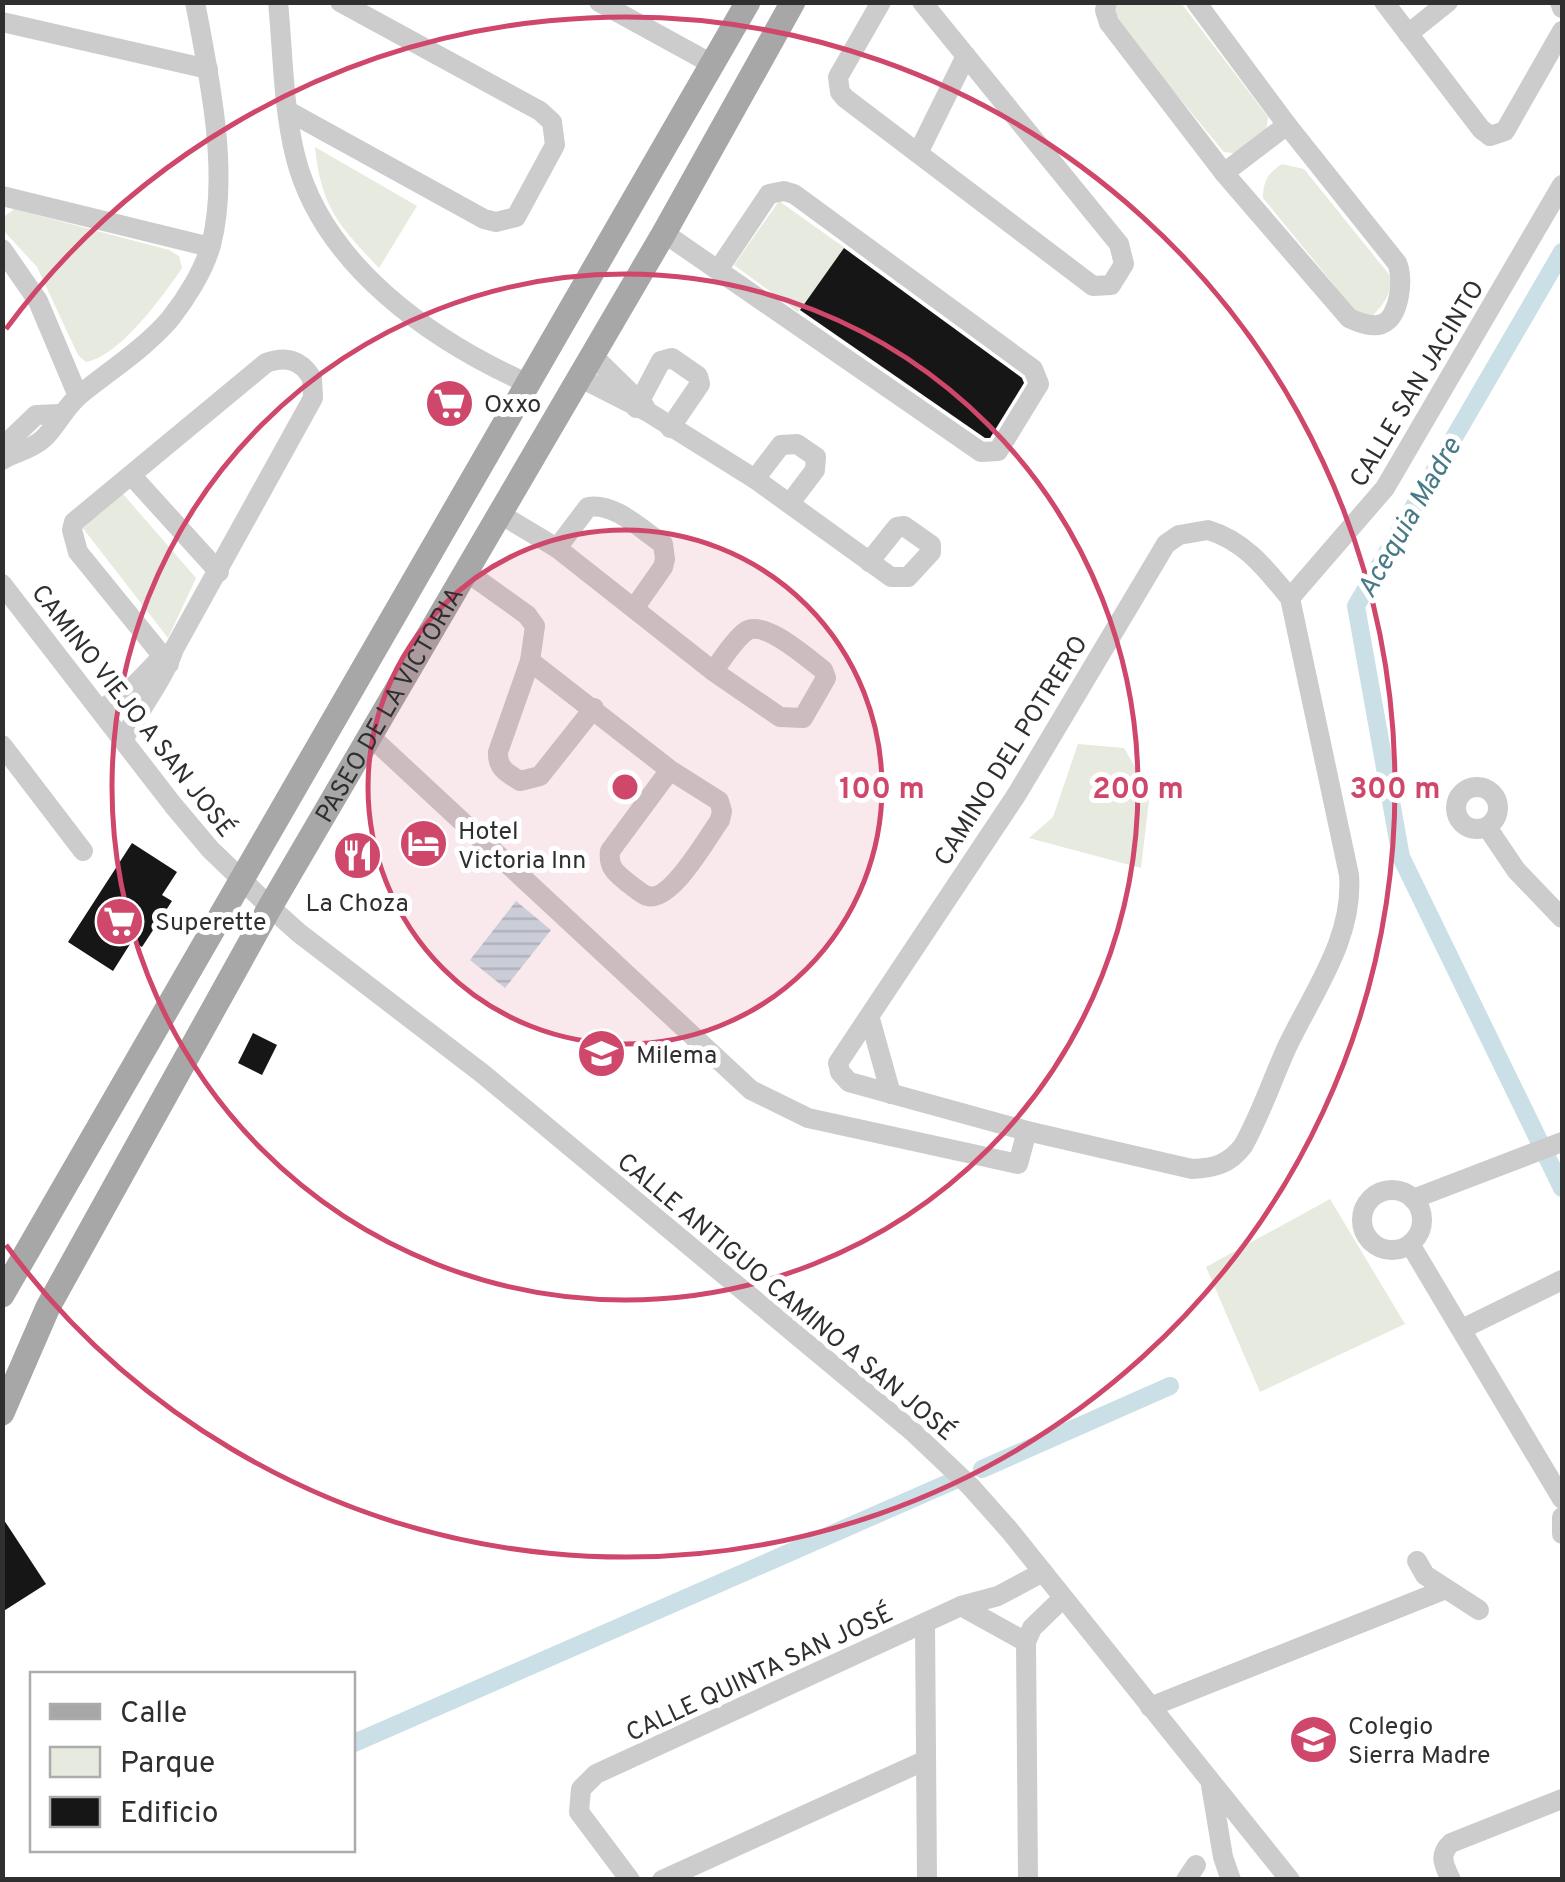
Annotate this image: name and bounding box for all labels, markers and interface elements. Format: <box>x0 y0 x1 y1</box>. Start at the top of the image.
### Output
street label: CALLE SAN JACINTO <box>1344 275 1493 494</box>
supermarket icon: Oxxo <box>423 377 475 429</box>
place label: Oxxo <box>484 390 541 422</box>
water label: Acequia Madre <box>1350 432 1471 605</box>
street label: CAMINO VIEJO A SAN JOSÉ <box>23 578 241 845</box>
street label: PASEO DE LA VICTORIA <box>310 582 473 829</box>
street label: CAMINO DEL POTRERO <box>929 630 1096 873</box>
centre of rings <box>607 769 643 805</box>
text: 100 m <box>839 772 925 809</box>
text: 200 m <box>1092 772 1184 809</box>
text: 300 m <box>1350 772 1440 809</box>
place label: Hotel Victoria Inn <box>458 817 586 878</box>
hotel icon: Hotel Victoria Inn <box>397 818 449 870</box>
restaurant icon: La Choza <box>331 830 383 882</box>
place label: La Choza <box>305 889 409 921</box>
supermarket icon: Superette <box>94 895 146 947</box>
place label: Superette <box>155 908 266 940</box>
school or university icon: Milema <box>575 1028 627 1080</box>
place label: Milema <box>636 1041 717 1073</box>
street label: CALLE ANTIGUO CAMINO A SAN JOSÉ <box>609 1146 961 1449</box>
street label: CALLE QUINTA SAN JOSÉ <box>621 1598 899 1751</box>
legend <box>30 1672 355 1852</box>
text: Calle <box>120 1696 187 1733</box>
place label: Colegio Sierra Madre <box>1348 1712 1490 1773</box>
school or university icon: Colegio Sierra Madre <box>1287 1713 1339 1765</box>
text: Parque <box>120 1746 215 1783</box>
text: Edificio <box>120 1796 218 1833</box>

